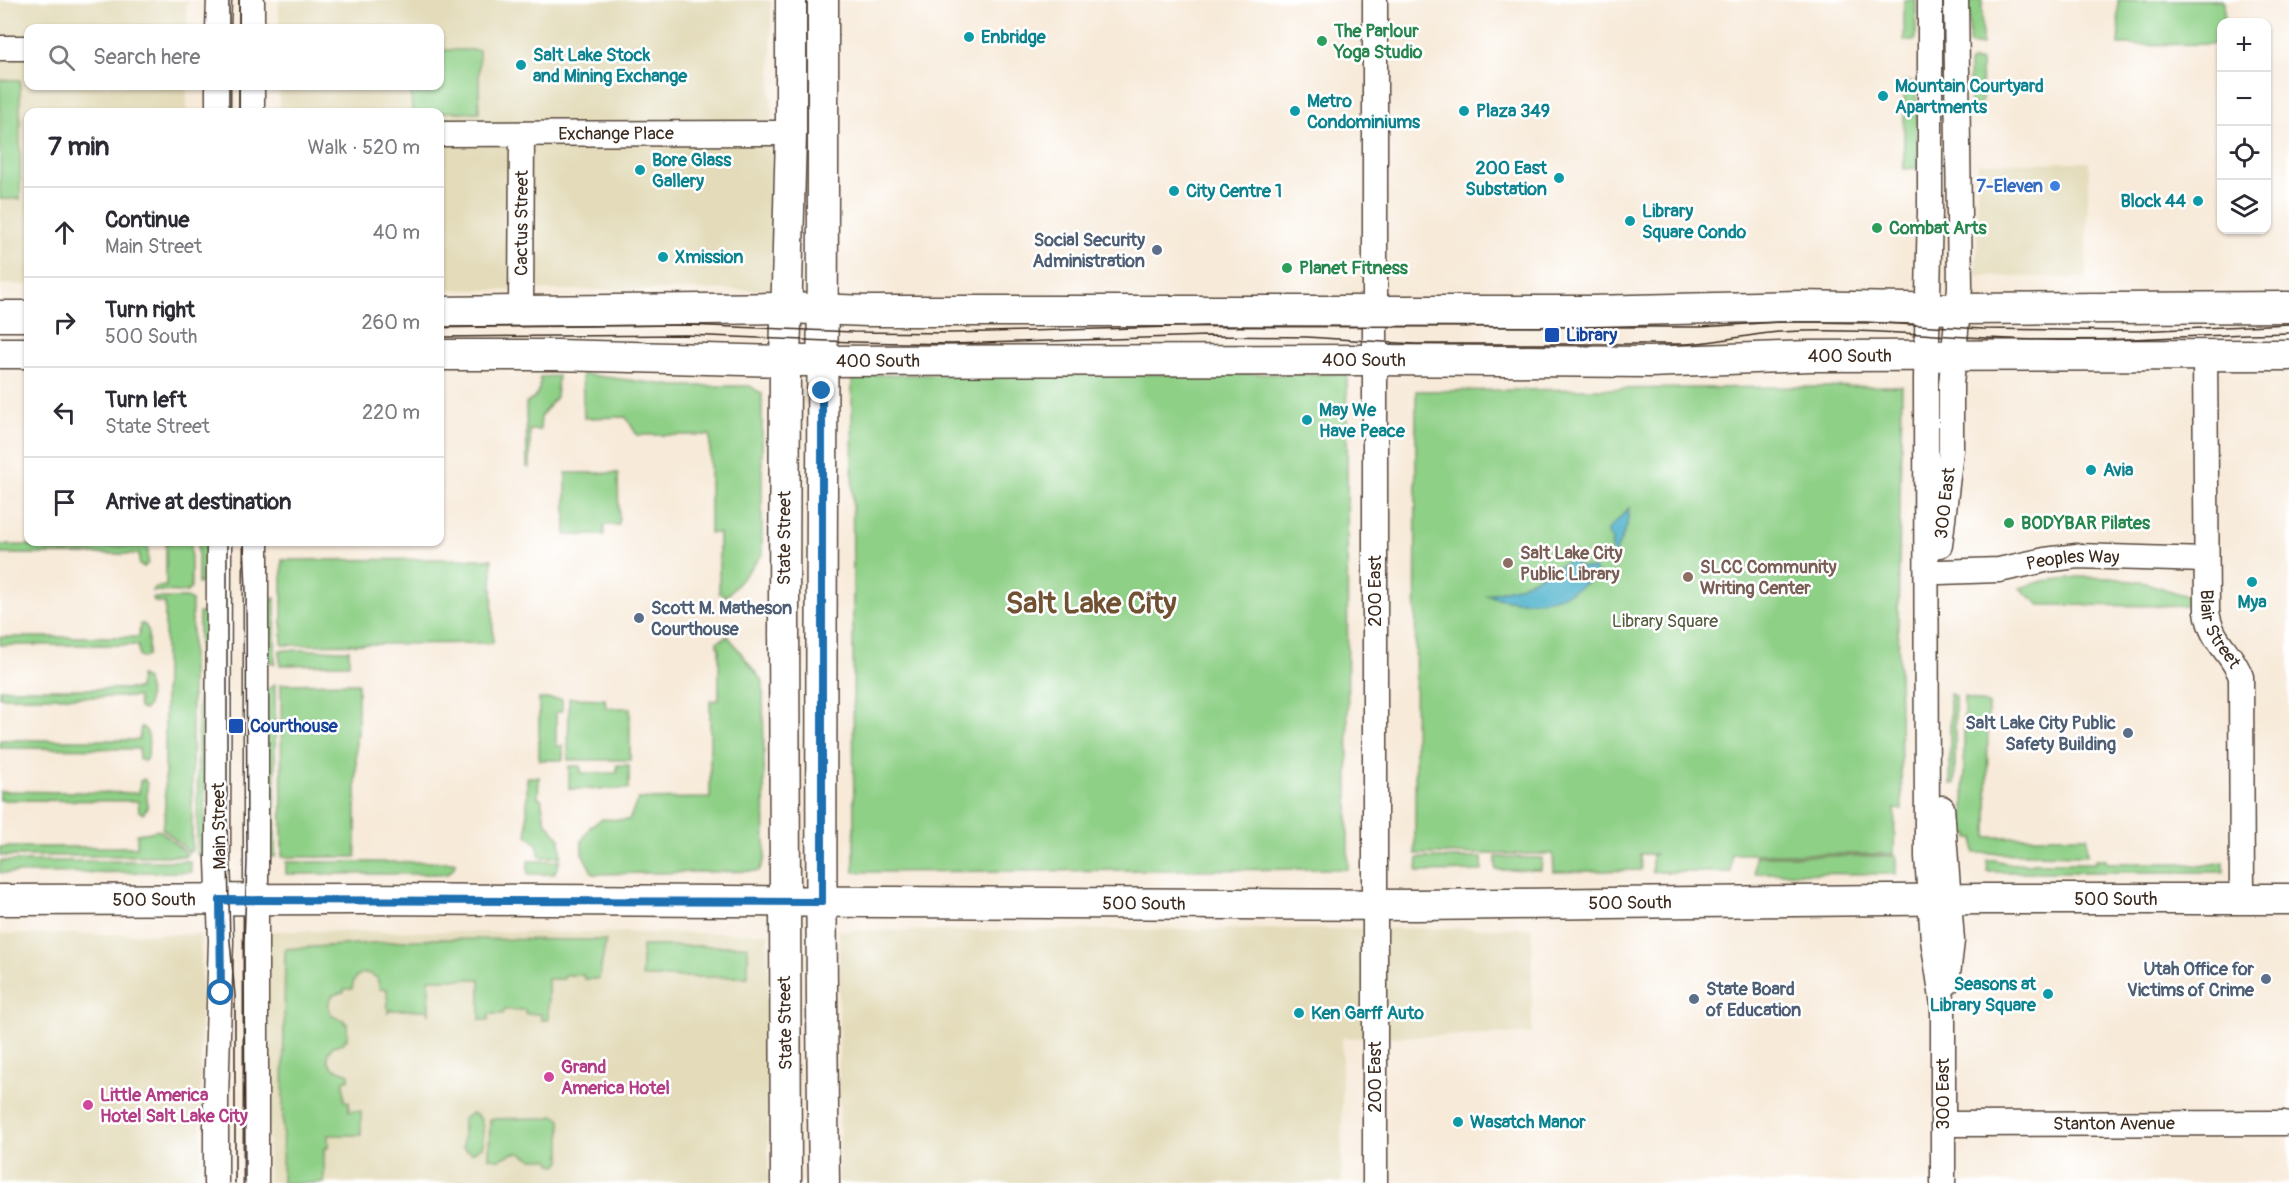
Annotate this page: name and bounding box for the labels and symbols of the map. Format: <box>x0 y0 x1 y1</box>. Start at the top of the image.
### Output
place label: The Parlour Yoga Studio <box>1333 20 1423 64</box>
place label: Enbridge <box>981 26 1047 49</box>
marker: Enbridge <box>962 30 976 44</box>
marker: The Parlour Yoga Studio <box>1315 34 1329 48</box>
place label: Salt Lake Stock and Mining Exchange <box>533 44 688 88</box>
marker: Salt Lake Stock and Mining Exchange <box>514 58 528 72</box>
place label: Mountain Courtyard Apartments <box>1895 75 2044 119</box>
marker: Mountain Courtyard Apartments <box>1876 89 1890 103</box>
place label: Metro Condominiums <box>1307 90 1421 134</box>
place label: Plaza 349 <box>1476 100 1550 123</box>
marker: Metro Condominiums <box>1288 104 1302 118</box>
marker: Plaza 349 <box>1457 104 1471 118</box>
street label: Exchange Place <box>558 122 674 146</box>
place label: Bore Glass Gallery <box>652 149 732 193</box>
place label: 200 East Substation <box>1465 157 1548 201</box>
marker: Bore Glass Gallery <box>633 163 647 177</box>
street label: Cactus Street <box>510 169 534 276</box>
marker: 200 East Substation <box>1552 171 1566 185</box>
place label: 7-Eleven <box>1976 175 2043 198</box>
marker: 7-Eleven <box>2048 179 2062 193</box>
place label: City Centre 1 <box>1186 180 1282 203</box>
marker: City Centre 1 <box>1167 184 1181 198</box>
place label: Block 44 <box>2120 190 2187 213</box>
marker: Block 44 <box>2191 194 2205 208</box>
place label: Library Square Condo <box>1642 200 1746 244</box>
marker: Library Square Condo <box>1623 214 1637 228</box>
place label: Combat Arts <box>1889 217 1987 240</box>
marker: Combat Arts <box>1870 221 1884 235</box>
place label: Social Security Administration <box>1032 229 1145 273</box>
marker: Social Security Administration <box>1150 243 1164 257</box>
place label: Xmission <box>675 246 743 269</box>
marker: Xmission <box>656 250 670 264</box>
place label: Planet Fitness <box>1299 257 1409 280</box>
marker: Planet Fitness <box>1280 261 1294 275</box>
place label: Library <box>1566 324 1617 347</box>
marker: Library <box>1543 326 1561 344</box>
street label: 400 South <box>1808 345 1892 368</box>
street label: 400 South <box>1322 349 1406 372</box>
street label: 400 South <box>836 350 920 373</box>
route end <box>808 377 834 403</box>
place label: May We Have Peace <box>1319 399 1406 443</box>
marker: May We Have Peace <box>1300 413 1314 427</box>
place label: Avia <box>2103 459 2134 482</box>
marker: Avia <box>2084 463 2098 477</box>
street label: 300 East <box>1930 466 1961 540</box>
street label: State Street <box>773 490 796 585</box>
place label: BODYBAR Pilates <box>2021 512 2151 535</box>
marker: BODYBAR Pilates <box>2002 516 2016 530</box>
place label: Salt Lake City Public Library <box>1520 542 1623 586</box>
street label: Peoples Way <box>2024 545 2120 576</box>
street label: 200 East <box>1364 554 1387 627</box>
marker: Salt Lake City Public Library <box>1501 556 1515 570</box>
place label: SLCC Community Writing Center <box>1700 556 1837 600</box>
marker: SLCC Community Writing Center <box>1681 570 1695 584</box>
marker: Mya <box>2245 575 2259 589</box>
district label: Salt Lake City <box>1006 585 1176 622</box>
street label: Blair Street <box>2195 589 2246 673</box>
place label: Mya <box>2237 591 2267 614</box>
place label: Scott M. Matheson Courthouse <box>651 597 792 641</box>
park label: Library Square <box>1612 610 1718 633</box>
marker: Scott M. Matheson Courthouse <box>632 611 646 625</box>
place label: Salt Lake City Public Safety Building <box>1965 712 2116 756</box>
place label: Courthouse <box>250 715 339 738</box>
marker: Courthouse <box>227 717 245 735</box>
marker: Salt Lake City Public Safety Building <box>2121 726 2135 740</box>
street label: Main Street <box>207 781 232 870</box>
street label: 500 South <box>112 888 196 912</box>
street label: 500 South <box>2074 888 2158 911</box>
street label: 500 South <box>1588 891 1672 915</box>
street label: 500 South <box>1102 892 1186 916</box>
place label: Utah Office for Victims of Crime <box>2127 958 2255 1002</box>
marker: Utah Office for Victims of Crime <box>2259 972 2273 986</box>
place label: Seasons at Library Square <box>1930 973 2037 1017</box>
street label: State Street <box>773 975 798 1070</box>
place label: State Board of Education <box>1705 978 1801 1022</box>
route start <box>207 979 233 1005</box>
marker: Seasons at Library Square <box>2041 987 2055 1001</box>
marker: State Board of Education <box>1687 992 1701 1006</box>
place label: Ken Garff Auto <box>1311 1002 1424 1025</box>
marker: Ken Garff Auto <box>1292 1006 1306 1020</box>
street label: 200 East <box>1364 1040 1387 1113</box>
place label: Grand America Hotel <box>561 1056 670 1100</box>
street label: 300 East <box>1932 1057 1955 1130</box>
marker: Grand America Hotel <box>542 1070 556 1084</box>
place label: Little America Hotel Salt Lake City <box>100 1084 248 1128</box>
marker: Little America Hotel Salt Lake City <box>81 1098 95 1112</box>
place label: Wasatch Manor <box>1470 1111 1586 1134</box>
street label: Stanton Avenue <box>2053 1112 2175 1136</box>
marker: Wasatch Manor <box>1451 1115 1465 1129</box>

